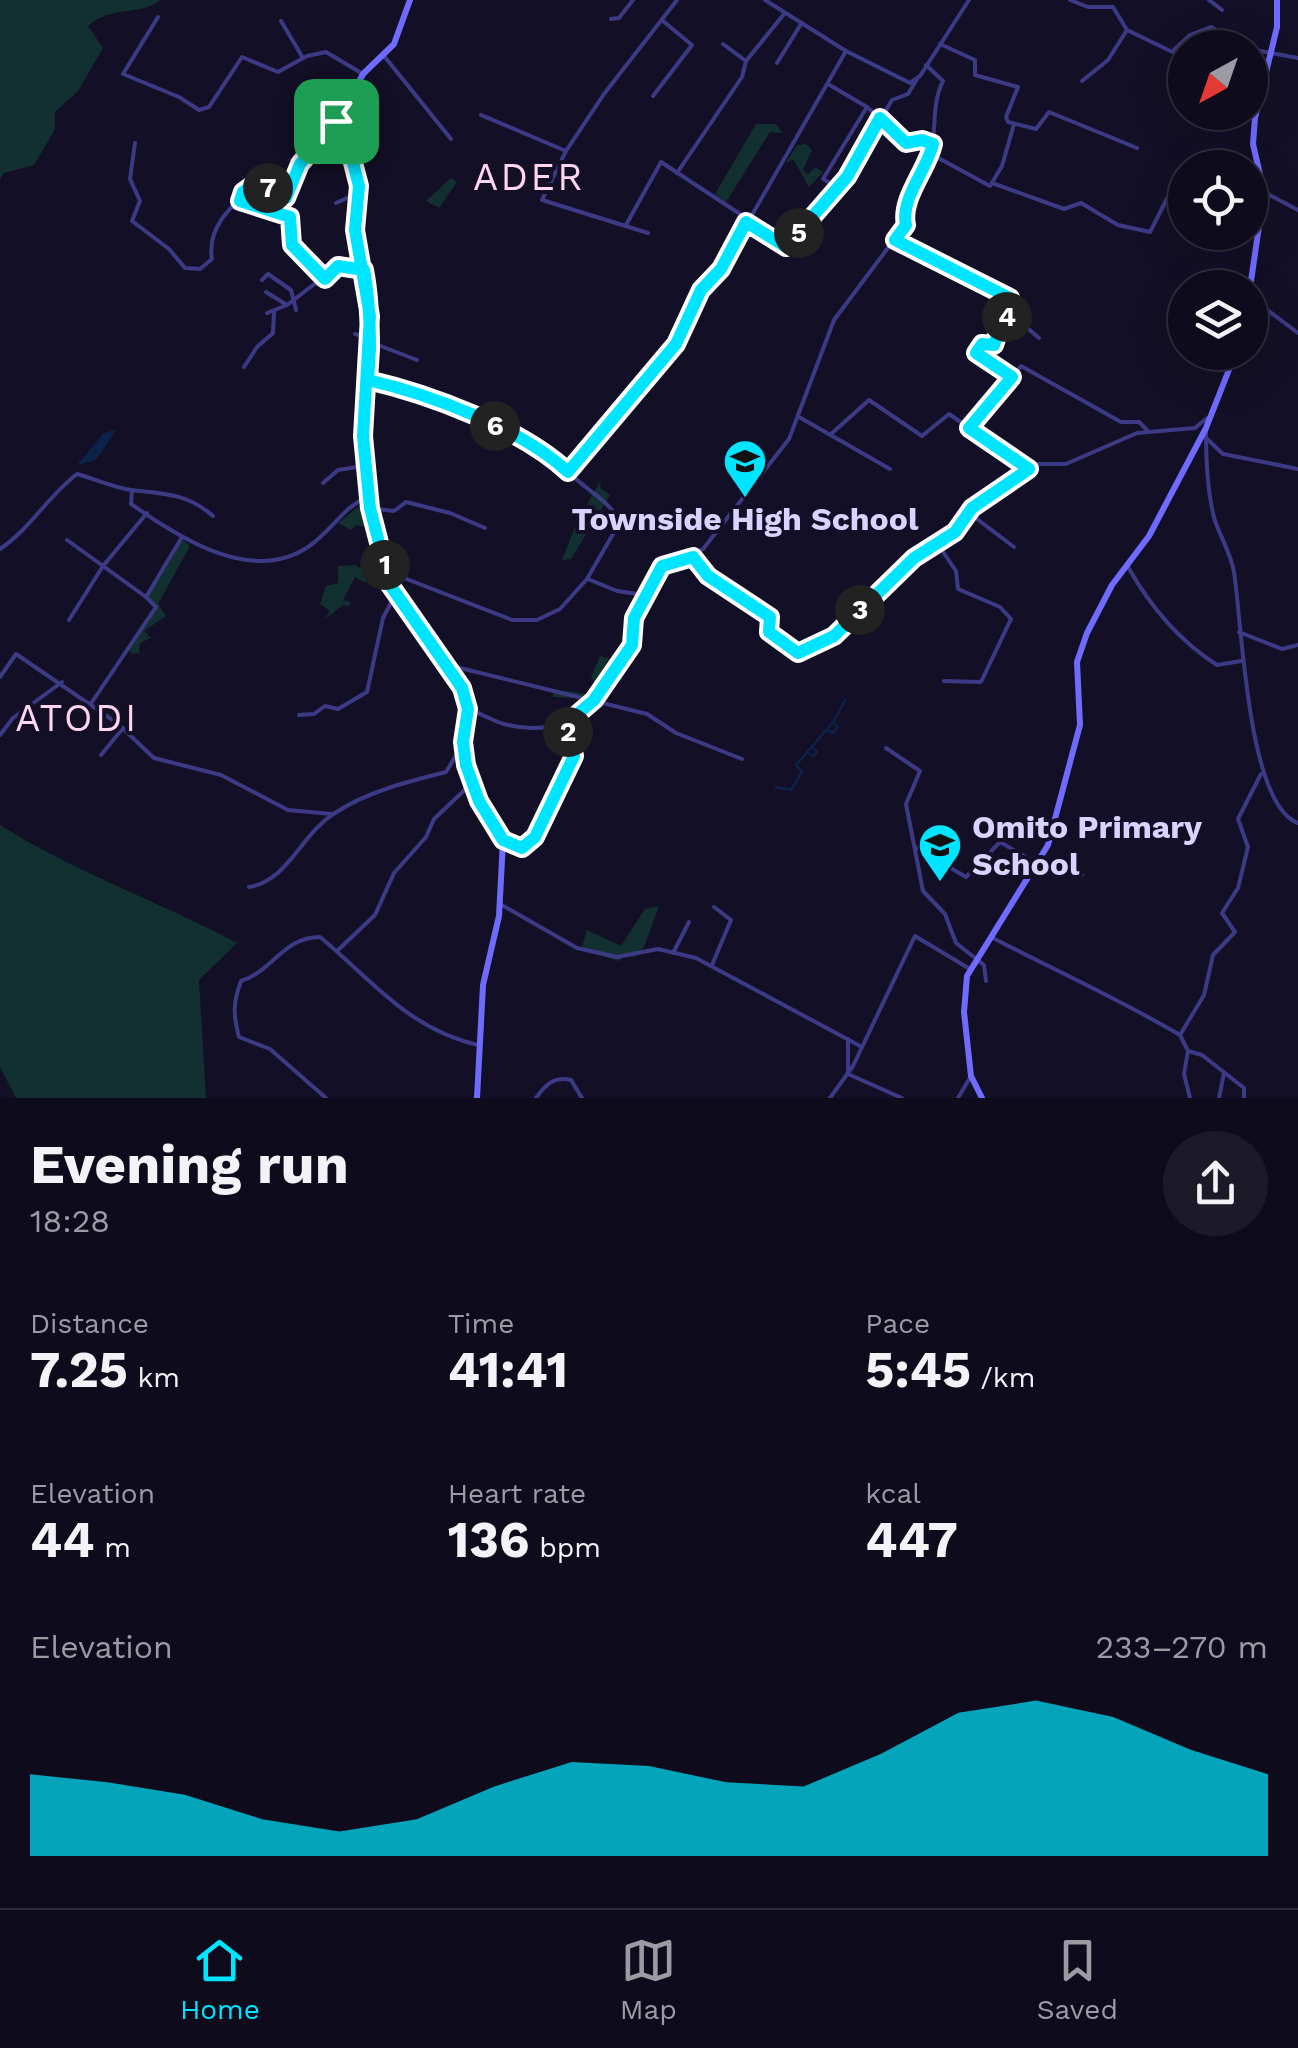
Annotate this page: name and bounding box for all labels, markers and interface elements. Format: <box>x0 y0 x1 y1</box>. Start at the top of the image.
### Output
north arrow <box>1168 30 1268 130</box>
map controls <box>1168 30 1268 370</box>
pin <box>294 79 379 164</box>
icon: arrive <box>309 94 364 149</box>
button: locate <box>1168 150 1268 250</box>
district label: ADER <box>473 155 585 199</box>
pin: 7 <box>243 163 293 213</box>
text: 7 <box>259 171 277 204</box>
pin: 5 <box>774 208 824 258</box>
text: 5 <box>791 216 807 249</box>
button: layers <box>1168 270 1268 370</box>
pin: 4 <box>982 292 1032 342</box>
text: 4 <box>998 300 1016 333</box>
pin: 6 <box>470 401 520 451</box>
text: 6 <box>486 409 504 442</box>
school or university icon: Townside High School <box>722 438 768 499</box>
place label: Townside High School <box>572 500 919 538</box>
pin: 1 <box>360 540 410 590</box>
text: 1 <box>379 548 391 581</box>
pin: 3 <box>835 585 885 635</box>
text: 3 <box>852 593 868 626</box>
district label: ATODI <box>15 696 139 740</box>
pin: 2 <box>543 707 593 757</box>
text: 2 <box>560 715 576 748</box>
place label: Omito Primary School <box>972 808 1203 883</box>
school or university icon: Omito Primary School <box>917 822 963 883</box>
button: share <box>1163 1131 1268 1236</box>
text: Evening run <box>30 1132 349 1196</box>
text: 18:28 <box>30 1202 110 1240</box>
text: Distance <box>30 1307 149 1340</box>
text: Time <box>448 1307 514 1340</box>
text: Pace <box>865 1307 930 1340</box>
text: 7.25 <box>30 1340 128 1399</box>
text: 41:41 <box>448 1340 568 1399</box>
text: 5:45 <box>865 1340 971 1399</box>
text: km <box>128 1361 180 1394</box>
text: /km <box>971 1361 1035 1394</box>
text: Elevation <box>30 1477 155 1510</box>
text: Heart rate <box>448 1477 586 1510</box>
text: kcal <box>865 1477 921 1510</box>
text: 44 <box>30 1510 95 1569</box>
text: 136 <box>448 1510 530 1569</box>
text: 447 <box>865 1510 958 1569</box>
text: m <box>95 1531 131 1564</box>
text: bpm <box>530 1531 601 1564</box>
text: Elevation <box>30 1628 173 1666</box>
text: 233–270 m <box>1095 1628 1268 1666</box>
tab: Home <box>180 1933 260 2026</box>
tab: Map <box>620 1933 677 2026</box>
tab: Saved <box>1037 1933 1118 2026</box>

